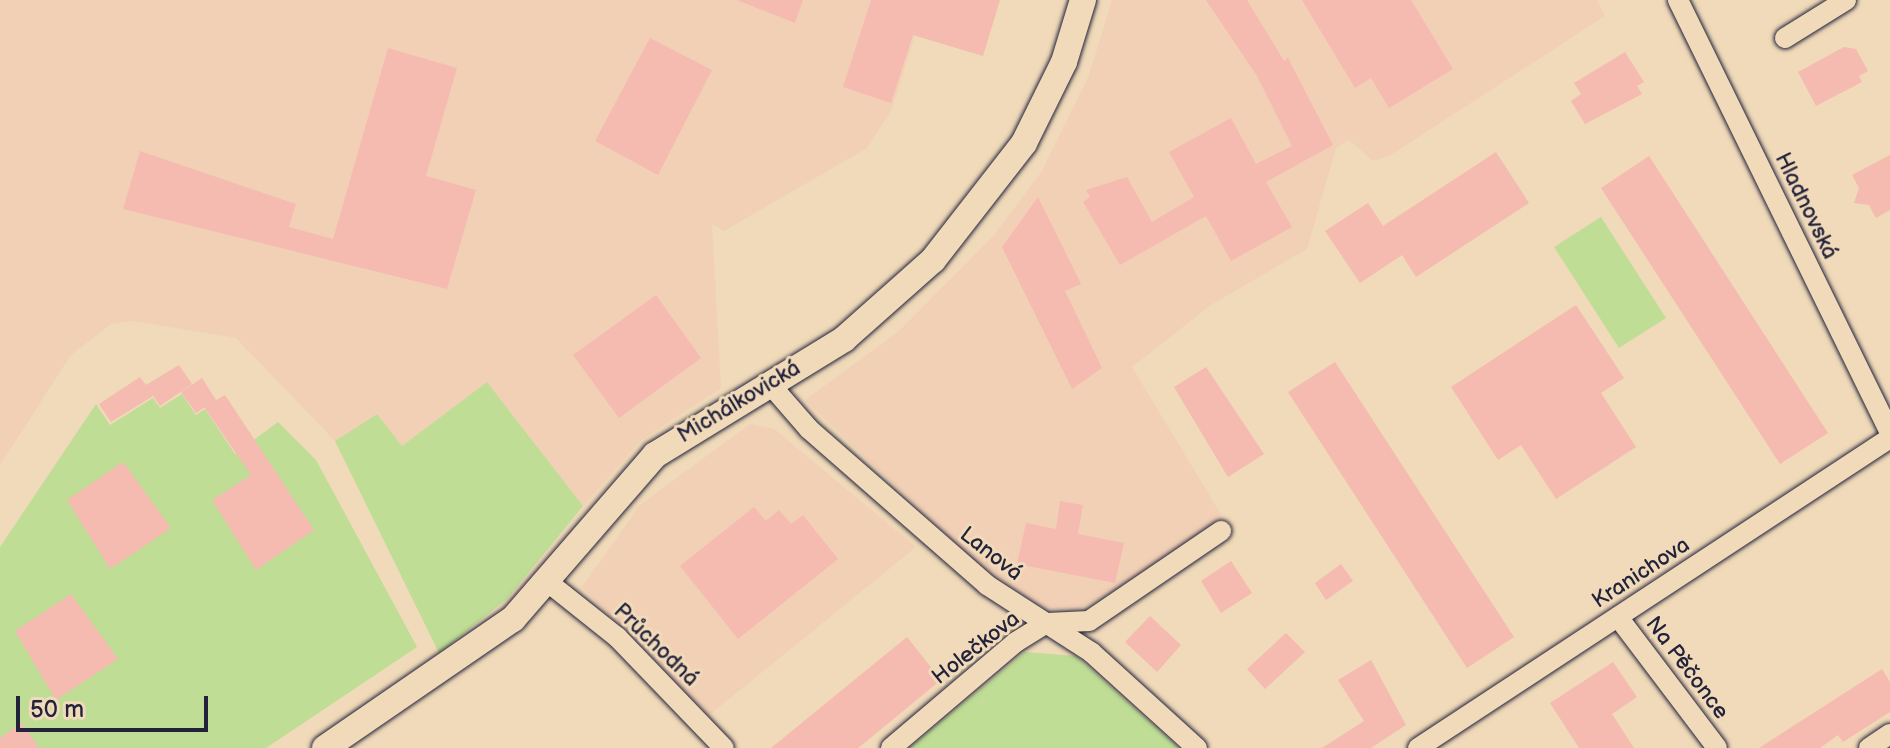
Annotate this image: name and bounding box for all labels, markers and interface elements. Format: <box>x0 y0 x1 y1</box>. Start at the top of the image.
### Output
street label: Hladnovská <box>1769 149 1843 263</box>
street label: Michálkovická <box>673 355 805 449</box>
street label: Lanová <box>955 521 1027 587</box>
street label: Kranichova <box>1587 532 1695 614</box>
street label: Průchodná <box>608 598 704 692</box>
street label: Holečkova <box>927 606 1025 690</box>
street label: Na Pěčonce <box>1640 612 1734 724</box>
scale bar <box>20 680 212 730</box>
text: 50 m <box>30 695 84 724</box>

